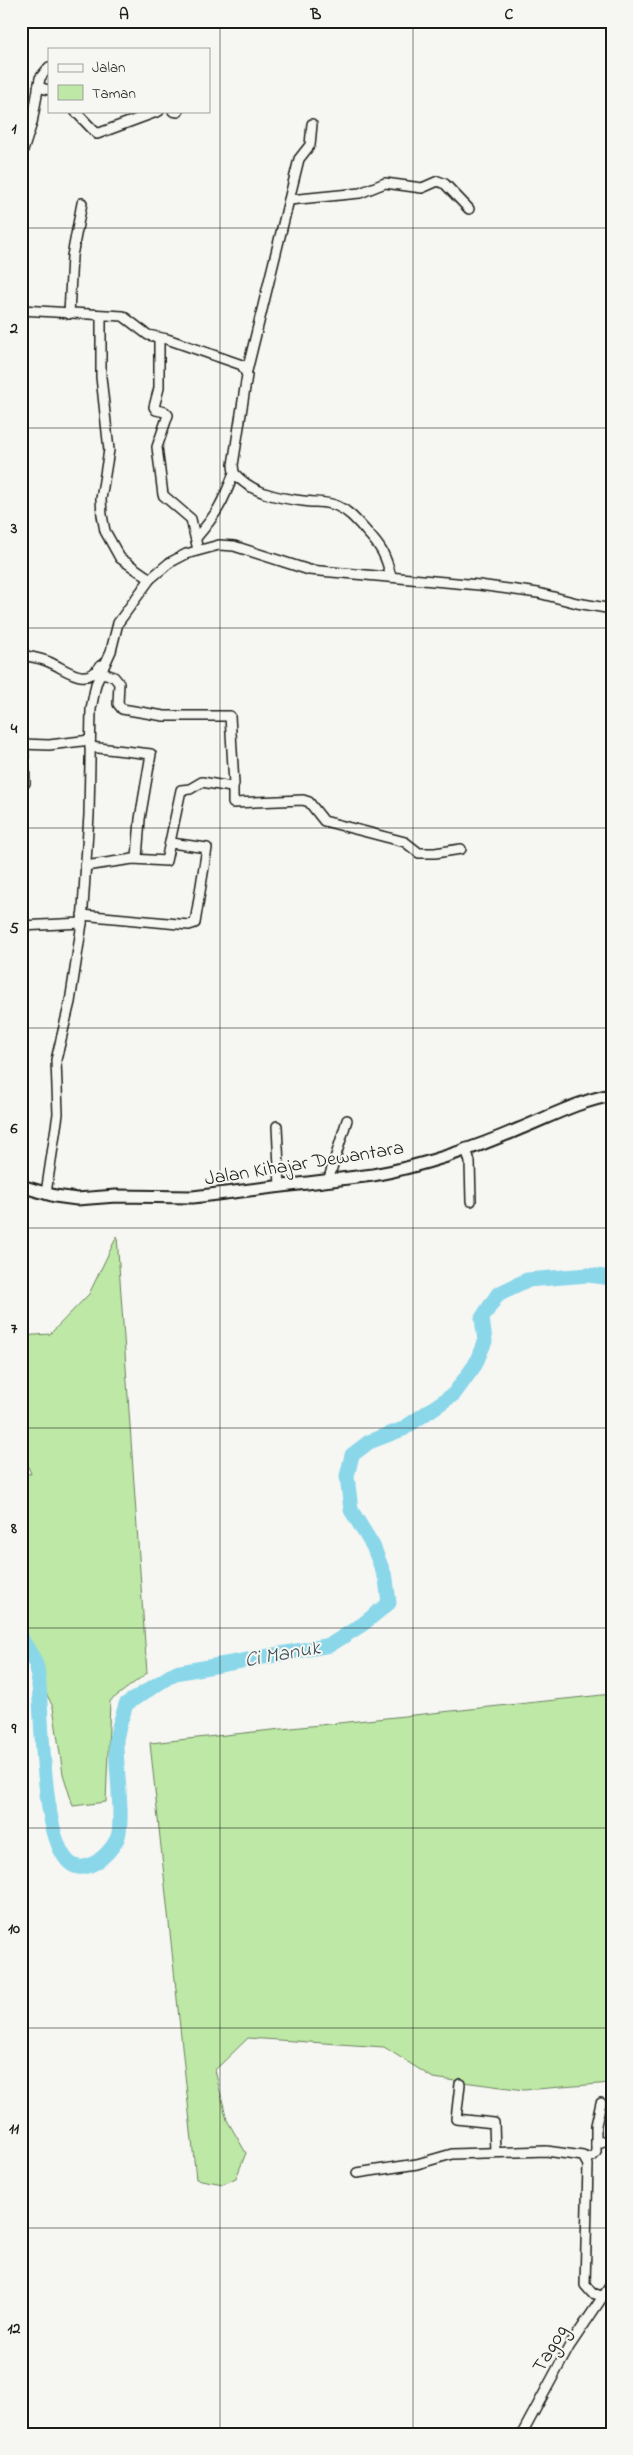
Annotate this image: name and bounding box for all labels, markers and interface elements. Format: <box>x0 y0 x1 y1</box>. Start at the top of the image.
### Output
text: A <box>119 3 129 27</box>
text: B <box>310 3 322 27</box>
text: C <box>505 3 514 27</box>
legend <box>48 48 210 112</box>
text: Jalan <box>92 57 125 79</box>
text: Taman <box>92 83 136 105</box>
text: 1 <box>11 117 17 141</box>
text: 2 <box>9 317 18 341</box>
text: 3 <box>10 517 18 541</box>
text: 4 <box>10 717 18 741</box>
text: 5 <box>9 917 19 941</box>
text: 6 <box>9 1117 18 1141</box>
street label: Jalan Kihajar Dewantara <box>203 1134 406 1195</box>
text: 7 <box>11 1317 18 1341</box>
text: 8 <box>10 1517 17 1541</box>
water label: Ci Manuk <box>242 1633 323 1676</box>
text: 9 <box>11 1717 17 1741</box>
text: 10 <box>8 1917 20 1941</box>
text: 11 <box>9 2117 20 2141</box>
text: 12 <box>7 2317 21 2341</box>
street label: Tagog <box>526 2320 577 2379</box>

